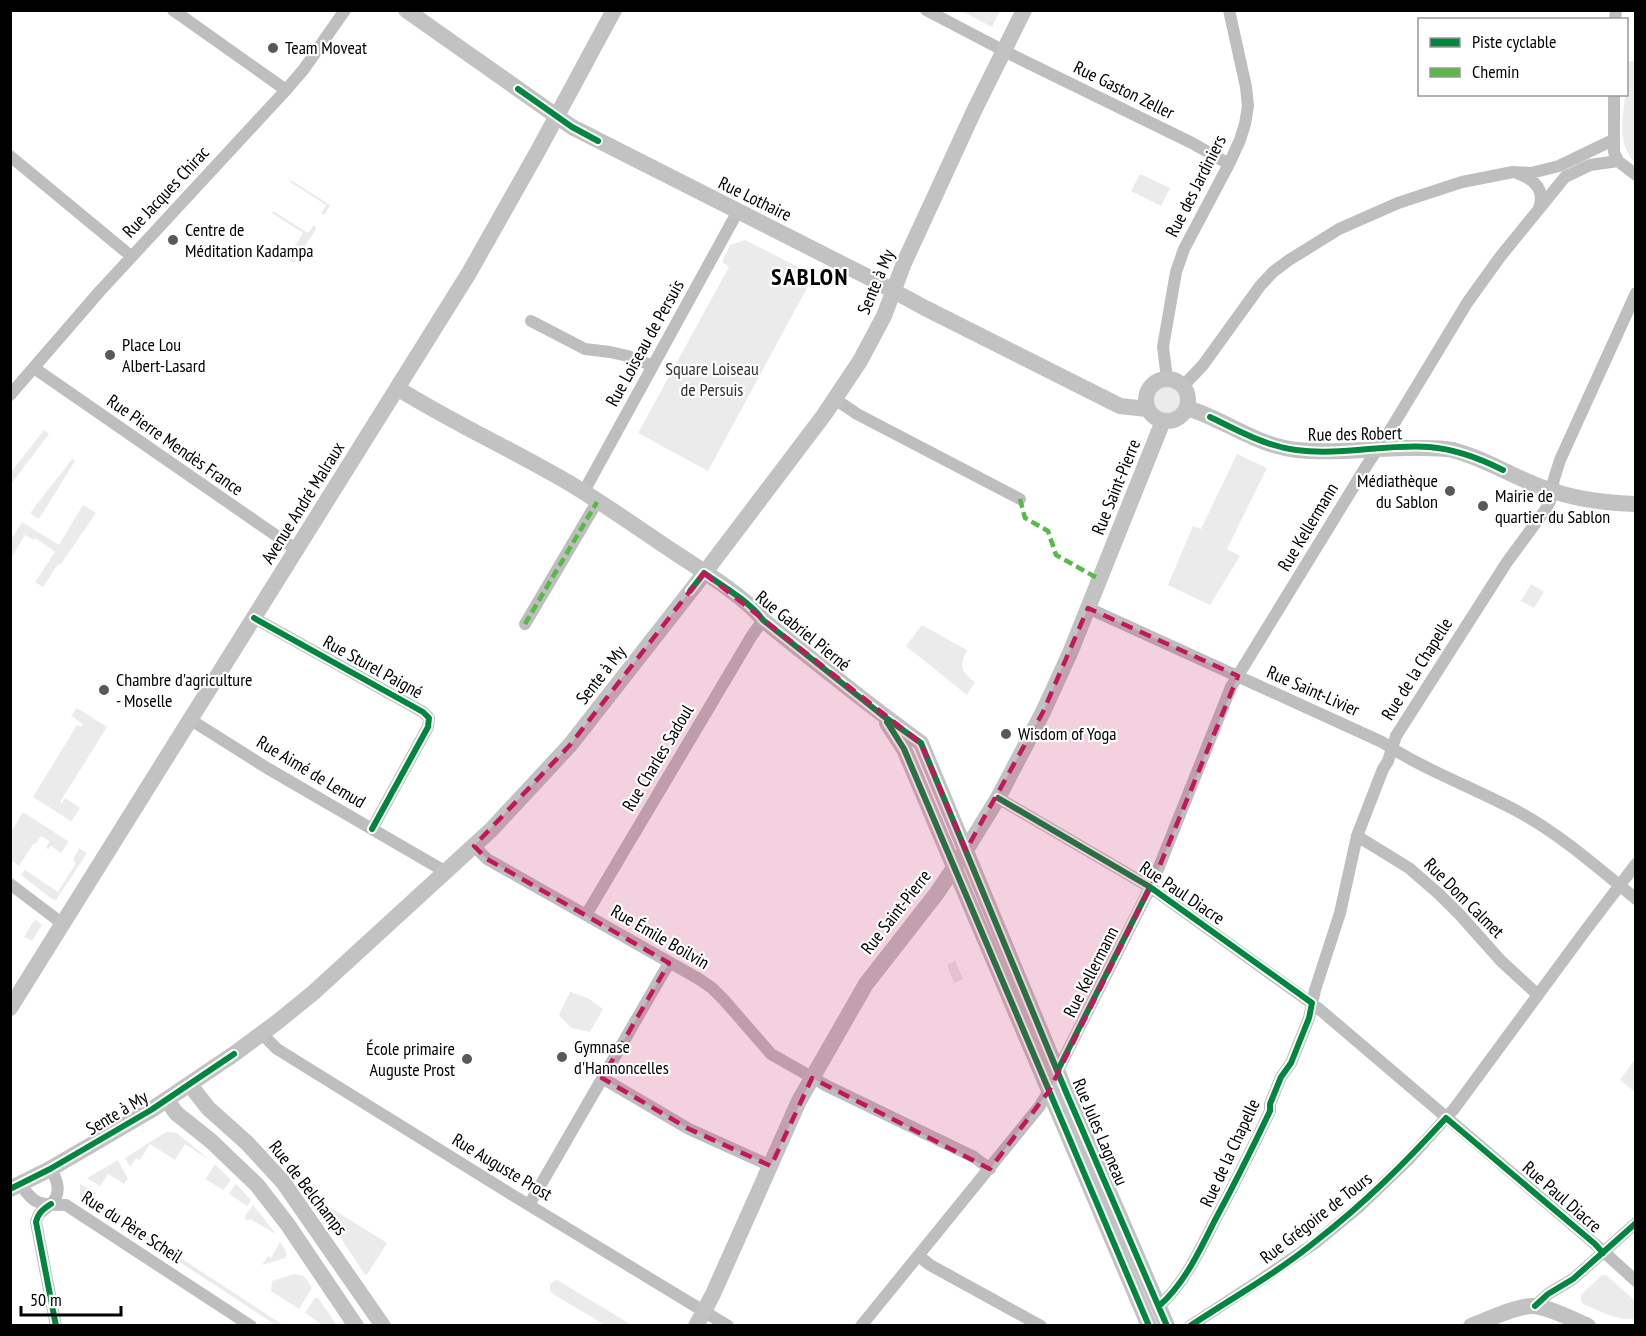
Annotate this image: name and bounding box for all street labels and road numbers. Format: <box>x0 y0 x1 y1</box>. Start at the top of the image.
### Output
street label: Rue Gaston Zeller <box>1070 55 1178 124</box>
street label: Rue des Jardiniers <box>1160 131 1231 241</box>
street label: Rue Jacques Chirac <box>117 141 214 242</box>
street label: Rue Lothaire <box>715 171 796 226</box>
street label: Sente à My <box>852 246 900 318</box>
street label: Rue Loiseau de Persuis <box>600 275 689 410</box>
street label: Rue Pierre Mendès France <box>103 389 248 500</box>
street label: Rue des Robert <box>1308 421 1402 446</box>
street label: Rue Saint-Pierre <box>1086 436 1145 538</box>
street label: Avenue André Malraux <box>256 437 350 568</box>
street label: Rue Kellermann <box>1272 478 1343 575</box>
street label: Rue Gabriel Pierné <box>751 585 855 676</box>
street label: Rue de la Chapelle <box>1376 613 1457 724</box>
street label: Rue Sturel Paigné <box>319 630 427 703</box>
street label: Sente à My <box>571 641 631 709</box>
street label: Rue Saint-Livier <box>1263 660 1363 721</box>
street label: Rue Charles Sadoul <box>617 700 699 815</box>
street label: Rue Aimé de Lemud <box>253 730 370 813</box>
street label: Rue Dom Calmet <box>1419 853 1509 943</box>
street label: Rue Paul Diacre <box>1135 856 1229 929</box>
street label: Rue Saint-Pierre <box>855 865 936 959</box>
street label: Rue Émile Boilvin <box>607 899 713 974</box>
street label: Rue Kellermann <box>1058 923 1123 1021</box>
street label: Rue Jules Lagneau <box>1068 1075 1133 1189</box>
street label: Sente à My <box>82 1085 152 1140</box>
street label: Rue de la Chapelle <box>1195 1095 1265 1210</box>
street label: Rue Auguste Prost <box>448 1128 556 1205</box>
street label: Rue de Belchamps <box>264 1136 353 1240</box>
street label: Rue Paul Diacre <box>1518 1156 1607 1237</box>
street label: Rue Grégoire de Tours <box>1255 1167 1376 1268</box>
street label: Rue du Père Scheil <box>77 1185 188 1268</box>

